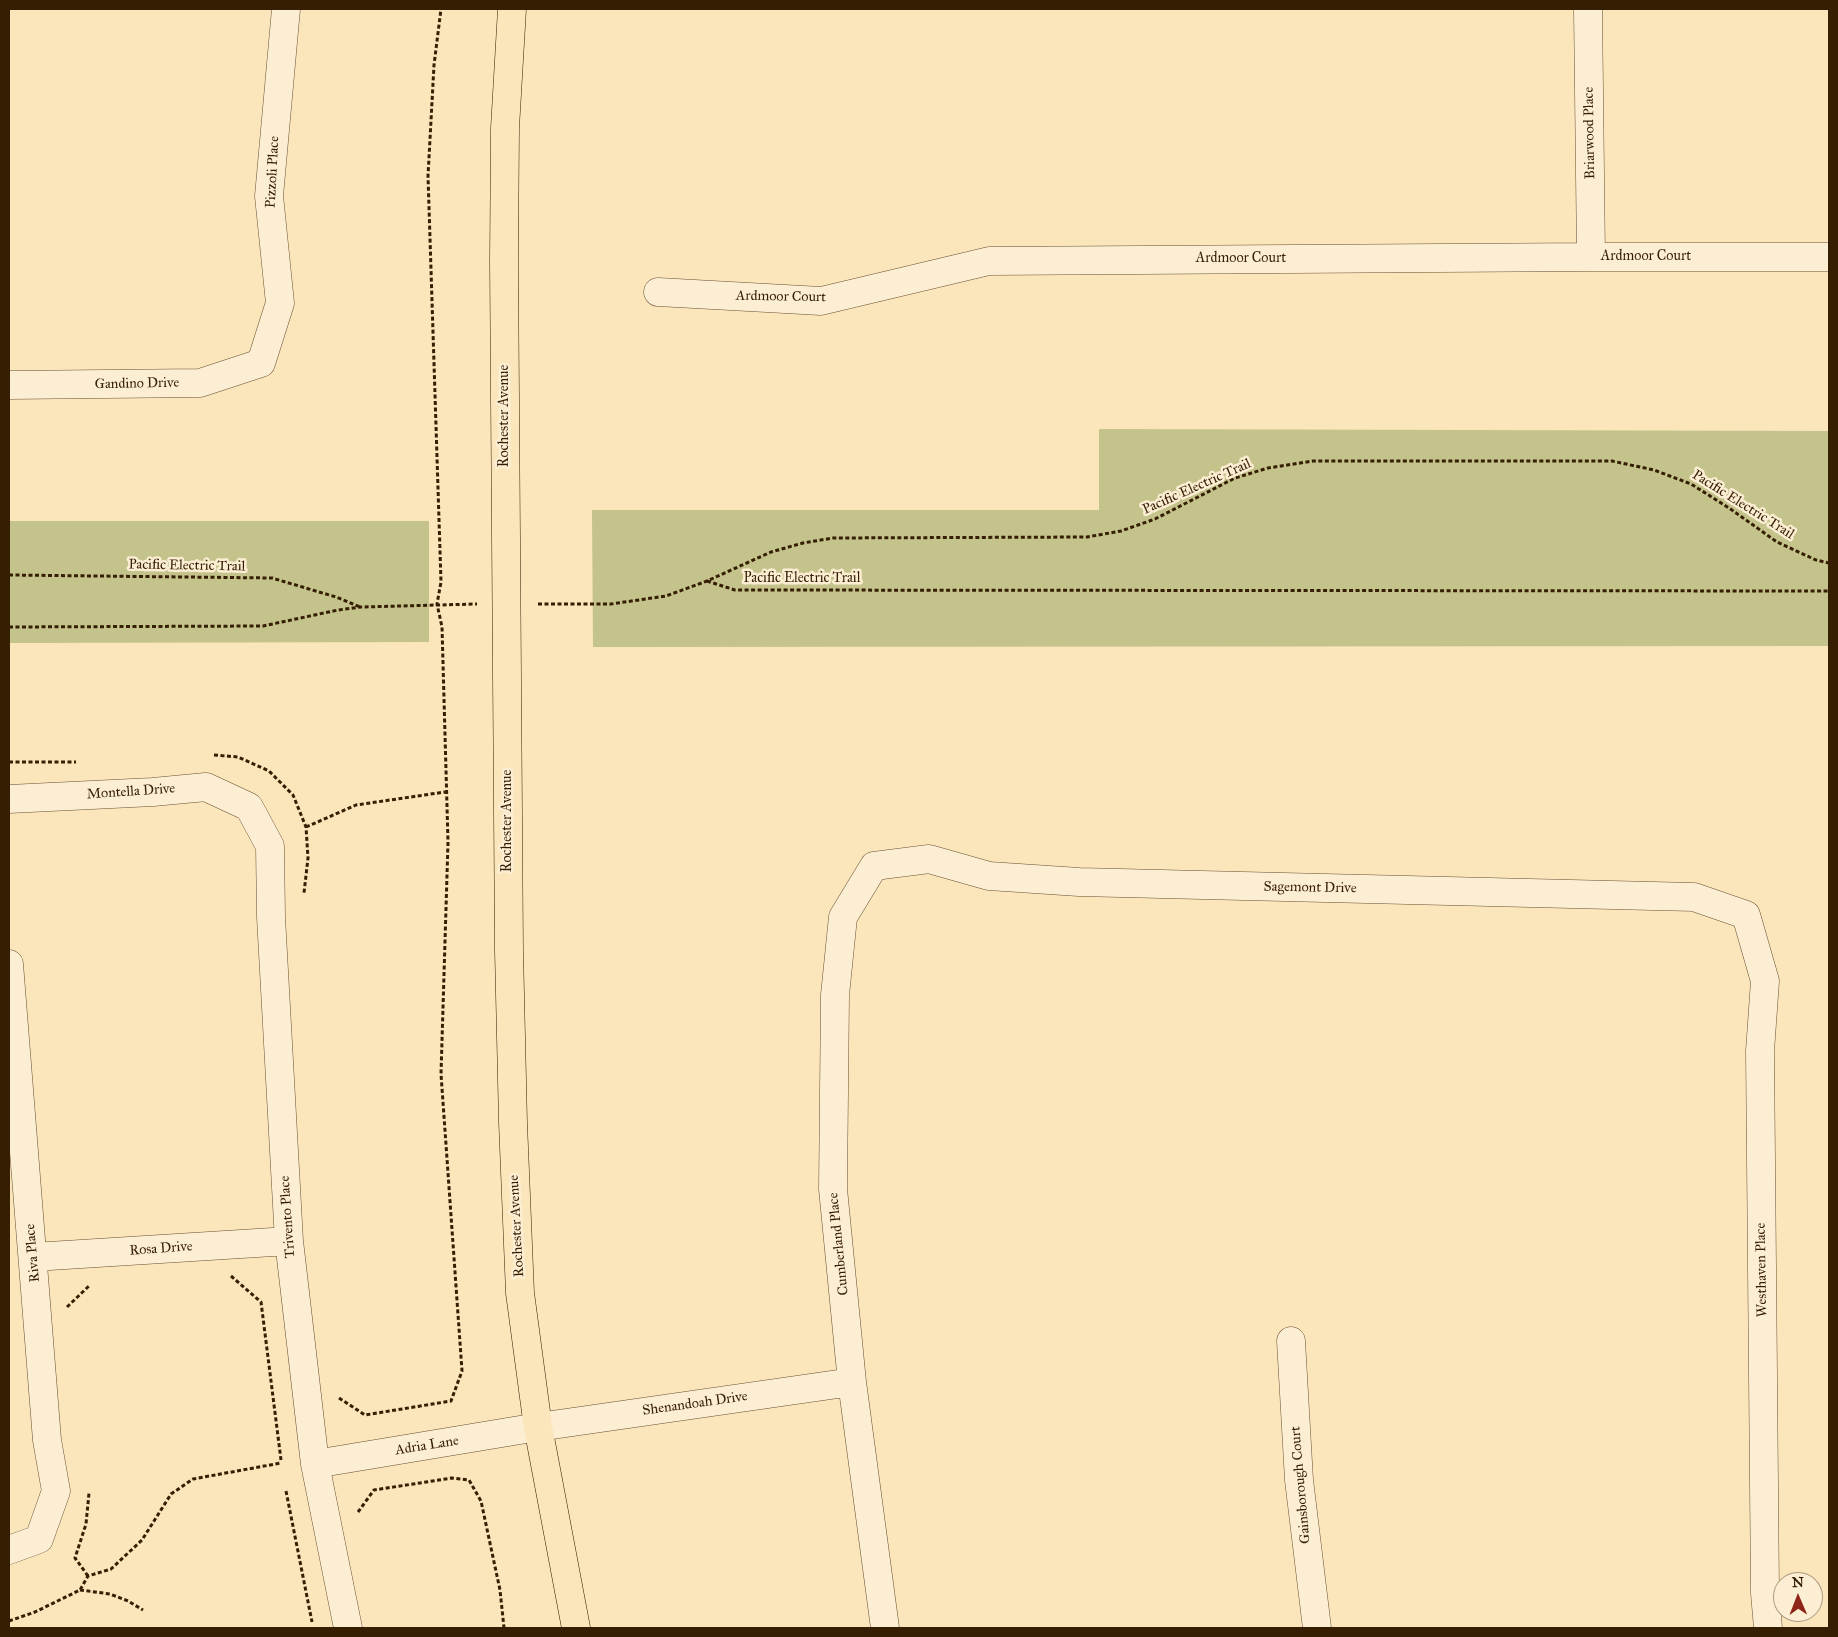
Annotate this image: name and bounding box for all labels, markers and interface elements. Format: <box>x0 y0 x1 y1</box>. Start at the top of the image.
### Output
street label: Briarwood Place <box>1581 87 1599 179</box>
street label: Pizzoli Place <box>263 136 283 208</box>
street label: Ardmoor Court <box>1601 249 1691 265</box>
street label: Ardmoor Court <box>1196 251 1286 267</box>
street label: Ardmoor Court <box>736 288 826 306</box>
street label: Rochester Avenue <box>497 365 513 467</box>
street label: Gandino Drive <box>95 375 179 393</box>
street label: Pacific Electric Trail <box>1140 456 1254 518</box>
street label: Pacific Electric Trail <box>1689 467 1797 543</box>
street label: Pacific Electric Trail <box>128 557 246 575</box>
street label: Pacific Electric Trail <box>744 571 860 587</box>
street label: Rochester Avenue <box>500 770 516 872</box>
street label: Montella Drive <box>86 781 176 803</box>
street label: Sagemont Drive <box>1263 879 1357 897</box>
street label: Rochester Avenue <box>506 1174 528 1278</box>
street label: Trivento Place <box>277 1175 299 1259</box>
street label: Cumberland Place <box>825 1192 853 1296</box>
street label: Riva Place <box>22 1223 44 1283</box>
street label: Westhaven Place <box>1753 1223 1771 1317</box>
street label: Rosa Drive <box>129 1238 193 1260</box>
street label: Shenandoah Drive <box>641 1388 749 1420</box>
street label: Gainsborough Court <box>1287 1425 1315 1545</box>
street label: Adria Lane <box>394 1433 460 1459</box>
north arrow <box>1773 1572 1823 1622</box>
text: N <box>1792 1574 1804 1591</box>

